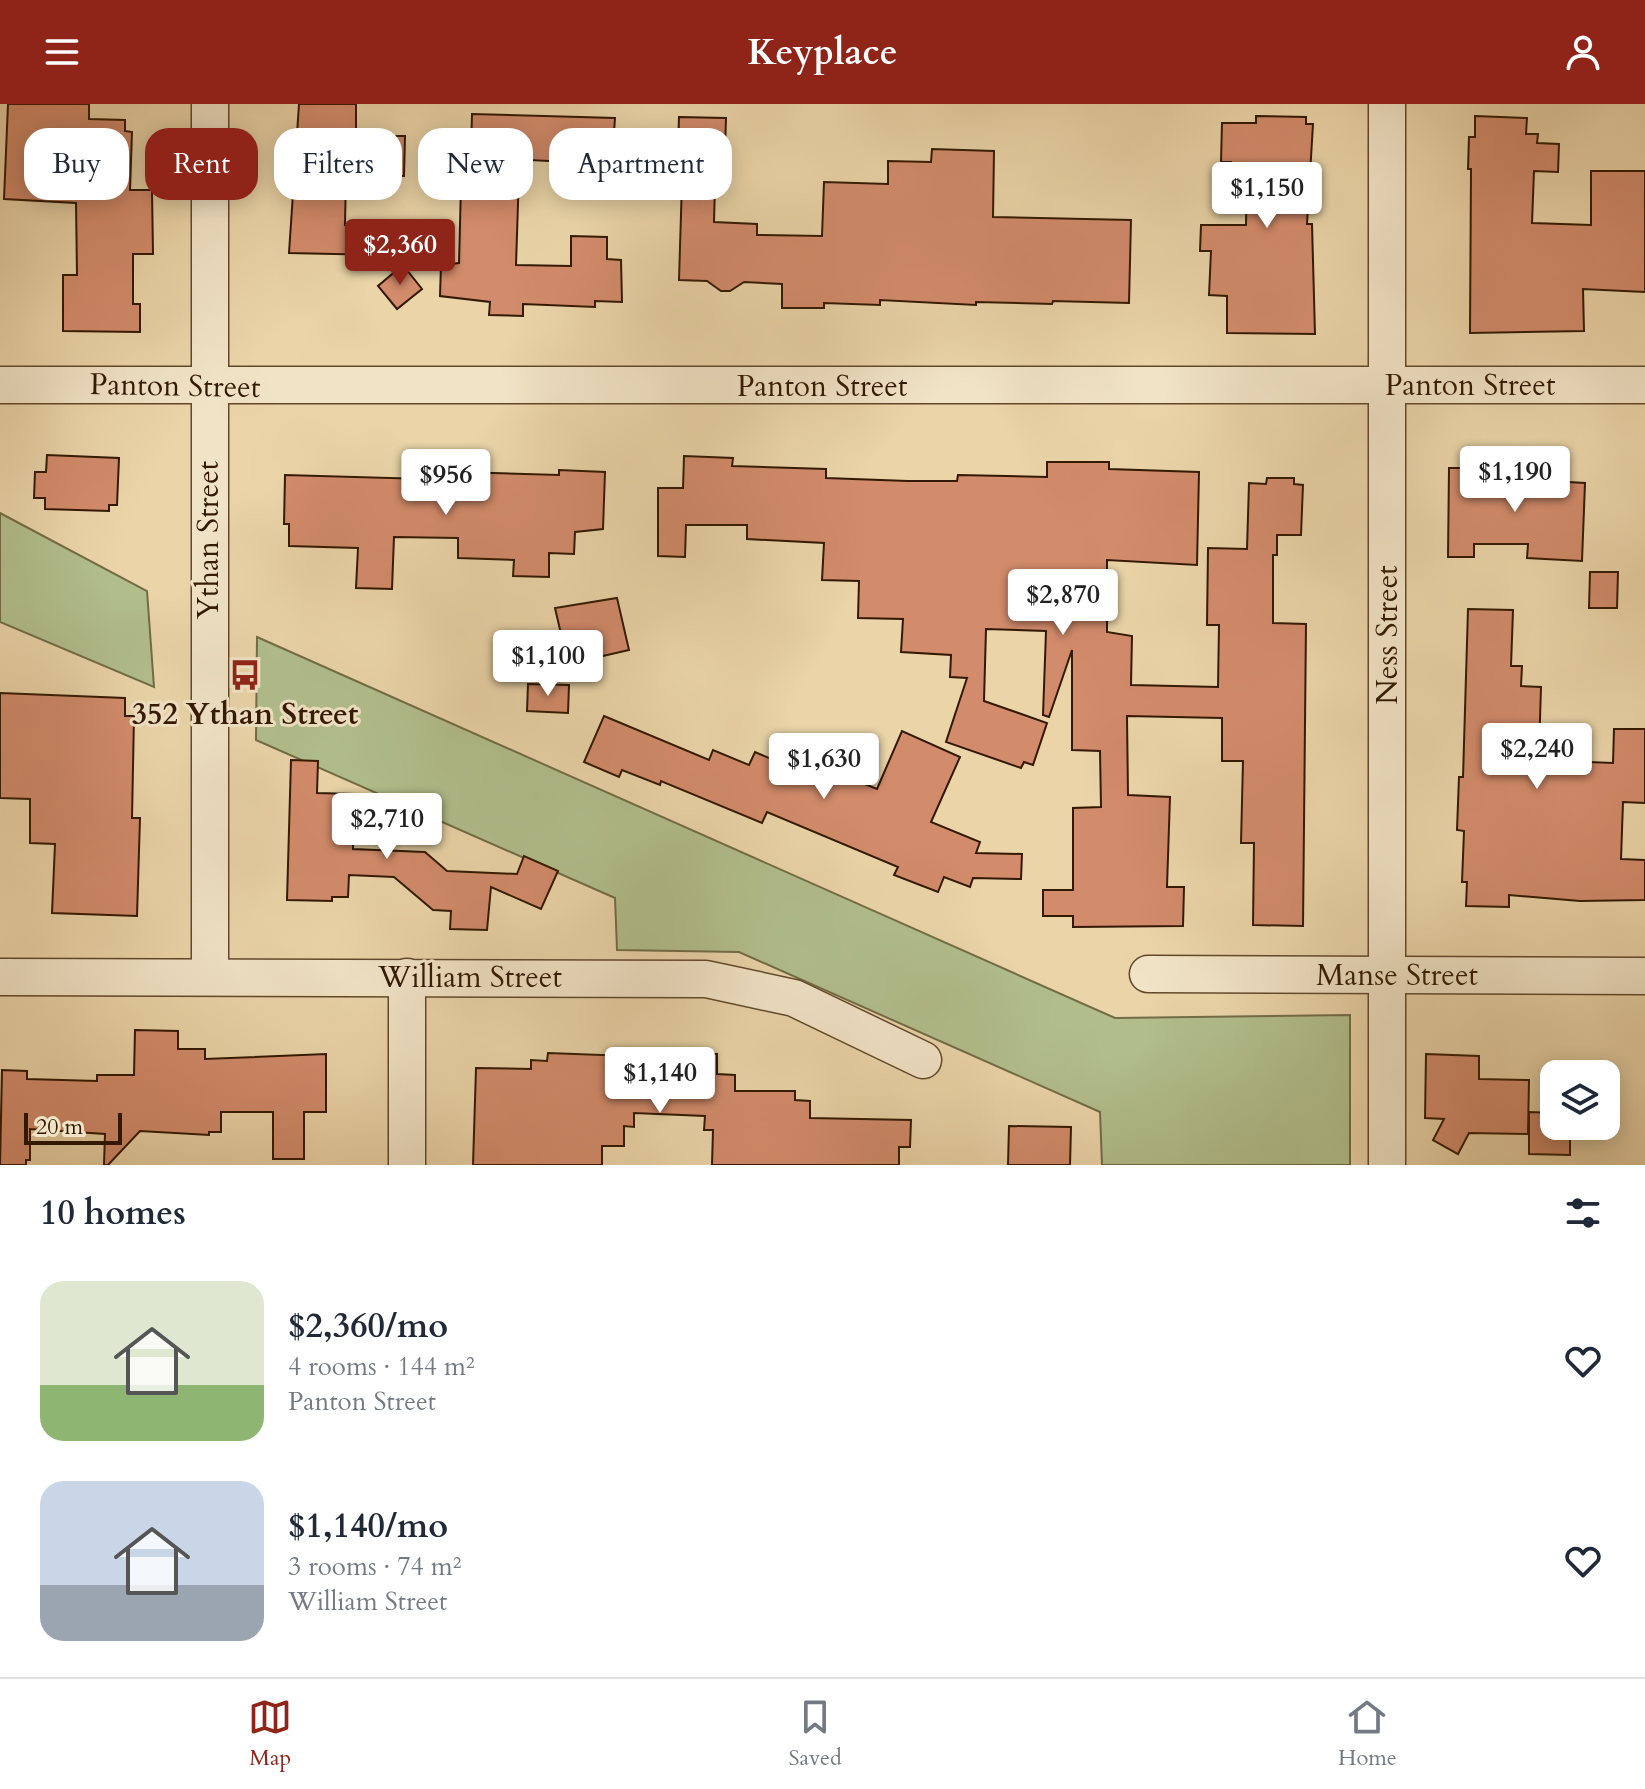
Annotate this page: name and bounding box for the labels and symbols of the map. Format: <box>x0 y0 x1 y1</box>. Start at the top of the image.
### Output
pin: $1,150 <box>1202 162 1332 230</box>
pin: $2,360 <box>335 219 465 287</box>
street label: Panton Street <box>89 364 261 408</box>
street label: Panton Street <box>1385 365 1556 406</box>
street label: Panton Street <box>737 366 908 407</box>
pin: $1,190 <box>1450 446 1580 514</box>
pin: $956 <box>399 449 493 517</box>
street label: Ythan Street <box>188 460 229 619</box>
street label: Ness Street <box>1367 565 1408 705</box>
pin: $2,870 <box>998 569 1128 637</box>
pin: $1,100 <box>483 630 613 698</box>
bus stop icon: 352 Ythan Street <box>228 658 262 692</box>
place label: 352 Ythan Street <box>132 694 359 735</box>
pin: $2,240 <box>1472 723 1602 791</box>
pin: $1,630 <box>759 733 889 801</box>
pin: $2,710 <box>322 793 452 861</box>
street label: Manse Street <box>1316 955 1479 996</box>
street label: William Street <box>377 957 562 998</box>
pin: $1,140 <box>595 1047 725 1115</box>
scale bar <box>24 1109 122 1145</box>

